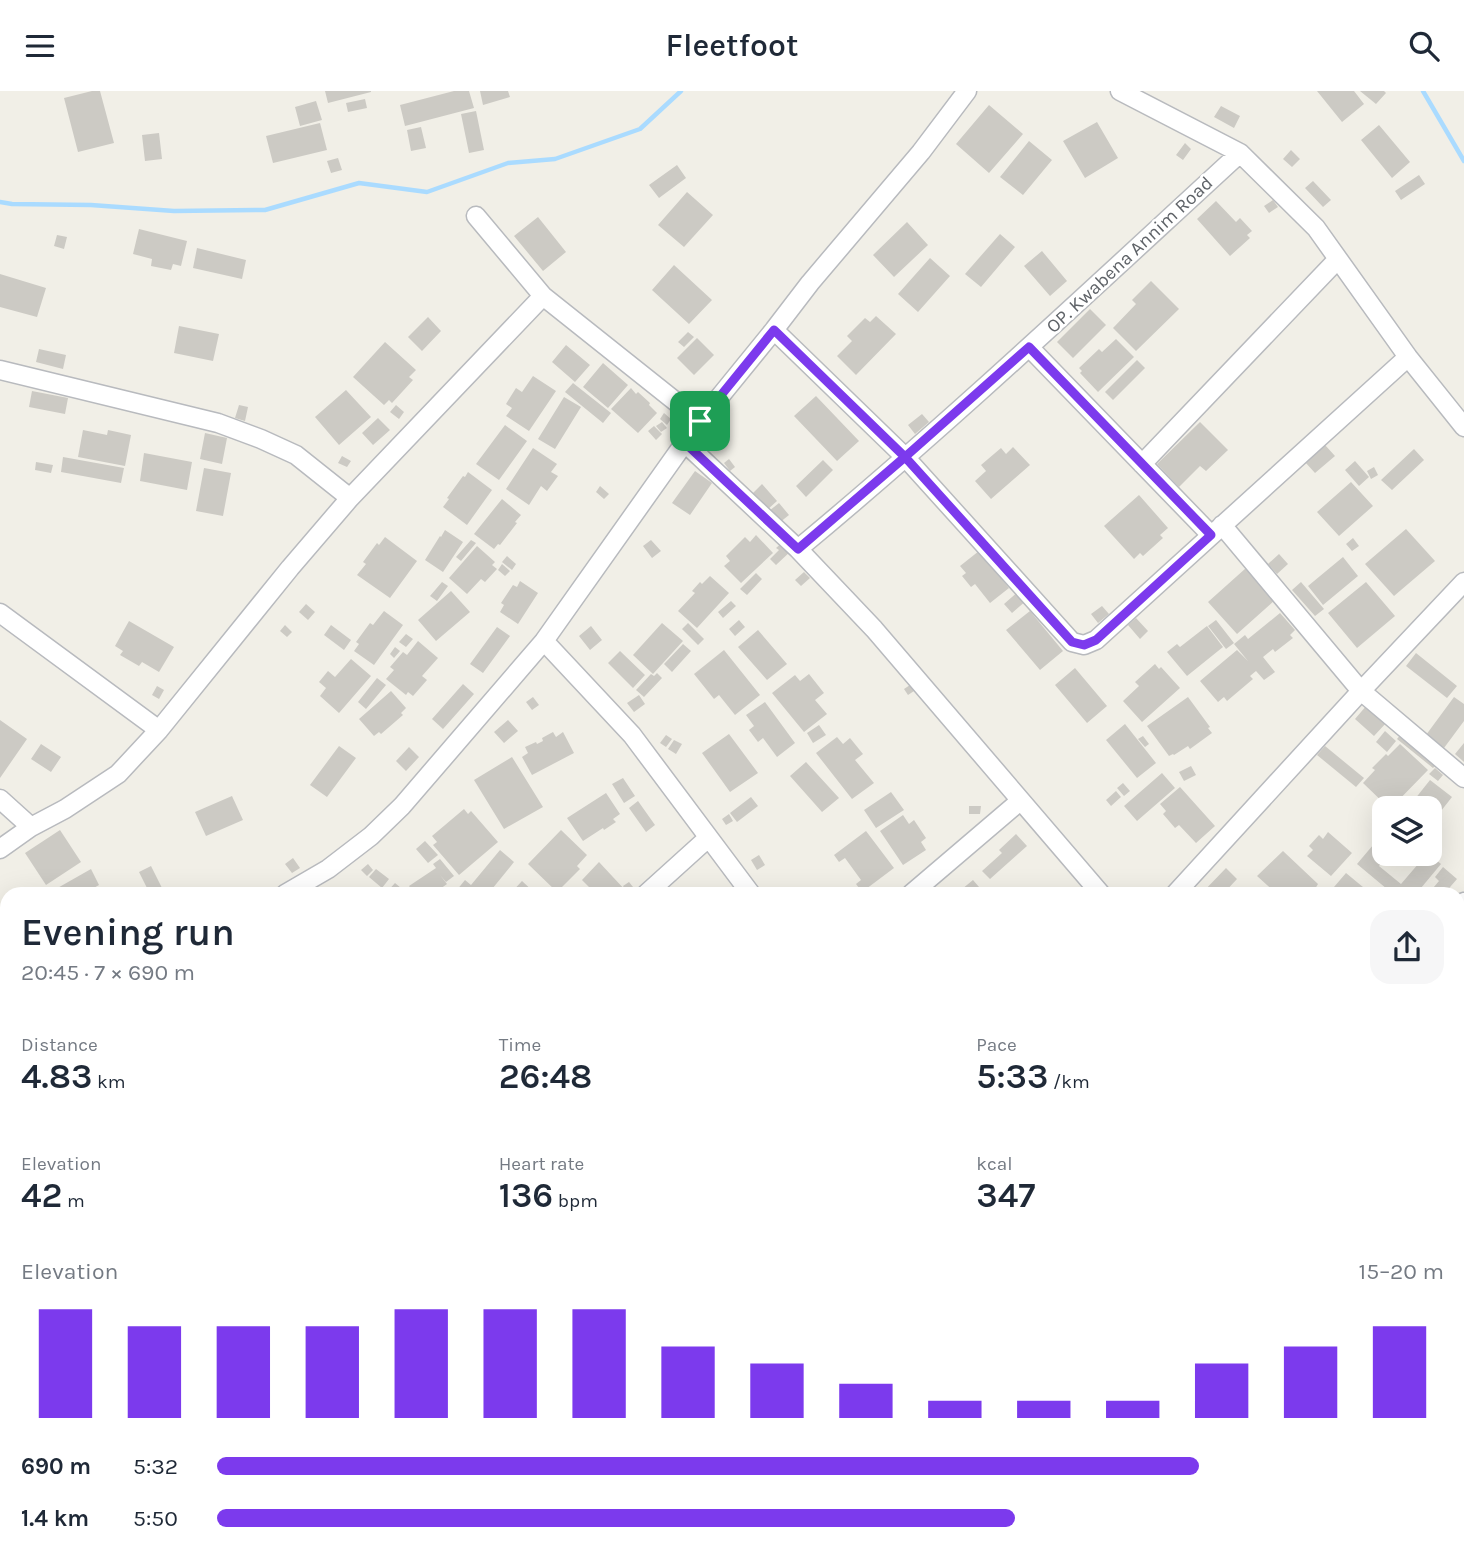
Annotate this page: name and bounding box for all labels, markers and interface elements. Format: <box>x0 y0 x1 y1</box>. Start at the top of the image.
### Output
icon: menu <box>21 27 59 65</box>
text: Fleetfoot <box>666 27 798 64</box>
icon: search <box>1405 27 1443 65</box>
street label: OP. Kwabena Annim Road <box>1042 172 1217 338</box>
pin <box>670 391 730 451</box>
icon: arrive <box>681 402 719 440</box>
map controls <box>1372 796 1442 866</box>
button: layers <box>1372 796 1442 866</box>
text: Evening run <box>21 910 235 955</box>
button: share <box>1370 910 1444 984</box>
text: 20:45 · 7 × 690 m <box>21 959 195 986</box>
text: Distance <box>21 1034 98 1056</box>
text: Time <box>499 1034 541 1056</box>
text: Pace <box>976 1034 1017 1056</box>
text: 4.83 <box>21 1056 92 1097</box>
text: 26:48 <box>499 1056 592 1097</box>
text: 5:33 <box>976 1056 1049 1097</box>
text: km <box>92 1071 125 1093</box>
text: /km <box>1049 1071 1090 1093</box>
text: Elevation <box>21 1153 101 1175</box>
text: Heart rate <box>499 1153 584 1175</box>
text: kcal <box>976 1153 1013 1175</box>
text: 42 <box>21 1175 62 1216</box>
text: 136 <box>499 1175 553 1216</box>
text: 347 <box>976 1175 1035 1216</box>
text: m <box>62 1190 85 1212</box>
text: bpm <box>553 1190 598 1212</box>
text: Elevation <box>21 1258 118 1285</box>
text: 15–20 m <box>1359 1258 1444 1285</box>
text: 690 m <box>21 1453 91 1480</box>
text: 5:32 <box>133 1453 178 1480</box>
text: 1.4 km <box>21 1505 89 1532</box>
text: 5:50 <box>133 1505 178 1532</box>

